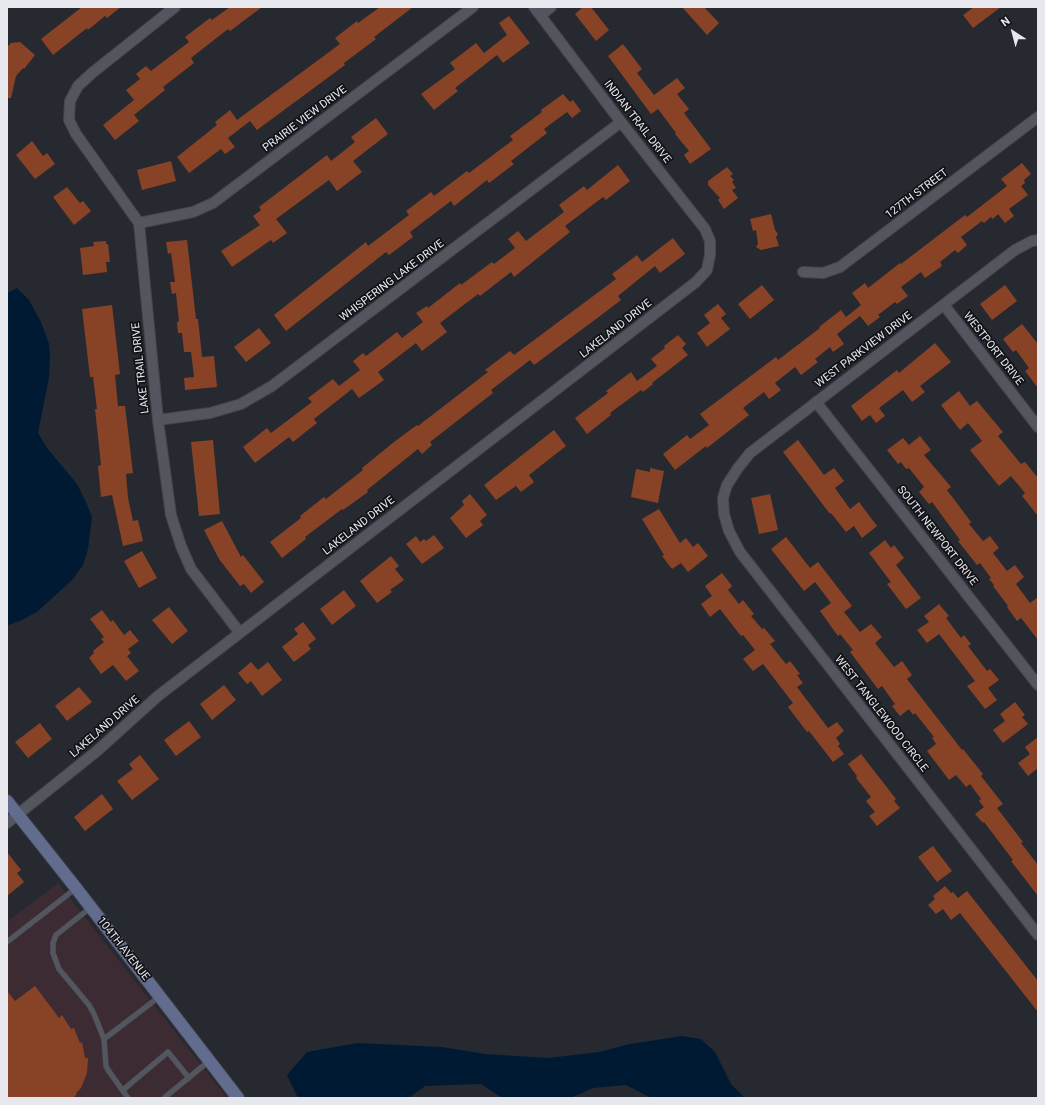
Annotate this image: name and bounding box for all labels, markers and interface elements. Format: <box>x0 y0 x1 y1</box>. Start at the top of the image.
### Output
north arrow <box>993 12 1033 52</box>
text: N <box>999 14 1013 29</box>
street label: INDIAN TRAIL DRIVE <box>601 78 673 166</box>
street label: PRAIRIE VIEW DRIVE <box>260 83 350 155</box>
street label: 127TH STREET <box>883 166 951 222</box>
street label: WHISPERING LAKE DRIVE <box>337 237 447 325</box>
street label: LAKELAND DRIVE <box>577 297 655 361</box>
street label: WEST PARKVIEW DRIVE <box>813 309 915 391</box>
street label: WESTPORT DRIVE <box>960 310 1026 388</box>
street label: LAKE TRAIL DRIVE <box>130 322 152 414</box>
street label: SOUTH NEWPORT DRIVE <box>894 484 980 588</box>
street label: LAKELAND DRIVE <box>320 494 398 558</box>
street label: WEST TANGLEWOOD CIRCLE <box>832 653 930 775</box>
street label: LAKELAND DRIVE <box>68 693 142 761</box>
street label: 104TH AVENUE <box>94 915 152 983</box>

